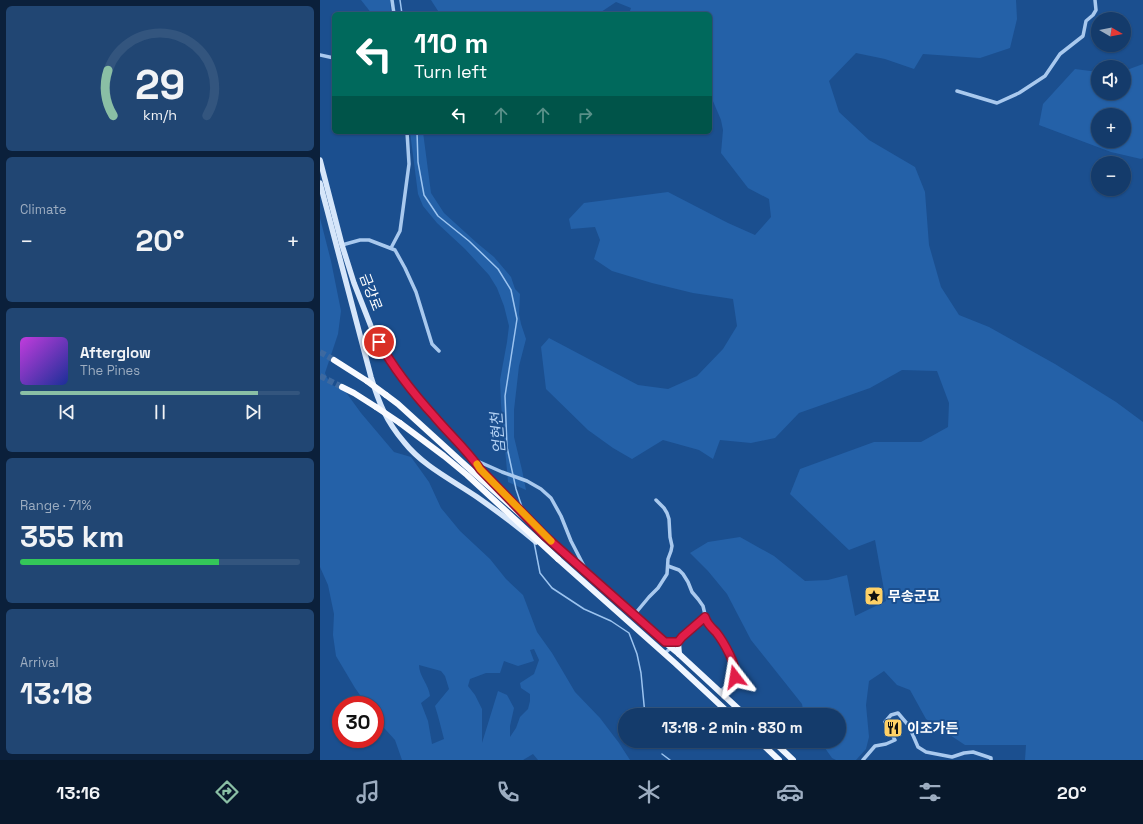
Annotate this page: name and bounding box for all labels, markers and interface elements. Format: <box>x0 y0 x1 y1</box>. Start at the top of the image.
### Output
north arrow <box>1091 12 1131 52</box>
map controls <box>1091 12 1131 196</box>
text: 110 m <box>414 25 488 61</box>
icon: left <box>348 28 400 80</box>
text: 29 <box>135 58 185 111</box>
text: Turn left <box>414 60 487 83</box>
button: sound <box>1091 60 1131 100</box>
icon: left <box>448 104 470 126</box>
icon: ahead <box>490 104 512 126</box>
icon: ahead <box>532 104 554 126</box>
icon: right <box>574 104 596 126</box>
text: km/h <box>143 106 177 124</box>
button: + <box>1091 108 1131 148</box>
button: − <box>1091 156 1131 196</box>
text: Climate <box>20 201 66 218</box>
text: 20° <box>135 221 185 260</box>
text: − <box>20 227 34 255</box>
text: + <box>286 227 300 255</box>
street label: 금강로 <box>356 271 386 313</box>
pin <box>362 325 396 359</box>
icon: arrive <box>368 331 390 353</box>
text: Afterglow <box>80 343 151 362</box>
text: The Pines <box>80 362 140 379</box>
icon: previous <box>56 401 78 423</box>
icon: pause <box>149 401 171 423</box>
icon: next <box>242 401 264 423</box>
water label: 엄현천 <box>486 409 509 454</box>
text: Range · 71% <box>20 497 91 514</box>
text: 355 km <box>20 517 124 556</box>
place icon: 무송군묘 <box>863 585 885 607</box>
place label: 무송군묘 <box>888 587 940 605</box>
text: Arrival <box>20 654 59 671</box>
position arrow <box>714 656 756 698</box>
text: 13:18 <box>20 674 92 713</box>
speed limit sign: 30 <box>332 696 384 748</box>
restaurant icon: 이조가든 <box>882 717 904 739</box>
text: 13:18 · 2 min · 830 m <box>661 718 803 737</box>
place label: 이조가든 <box>907 719 959 737</box>
icon: directions <box>213 778 241 806</box>
icon: music <box>354 778 382 806</box>
icon: phone <box>494 778 522 806</box>
icon: climate <box>635 778 663 806</box>
icon: car <box>776 778 804 806</box>
icon: filters <box>916 778 944 806</box>
text: 13:16 <box>56 781 100 804</box>
text: 20° <box>1057 781 1087 804</box>

